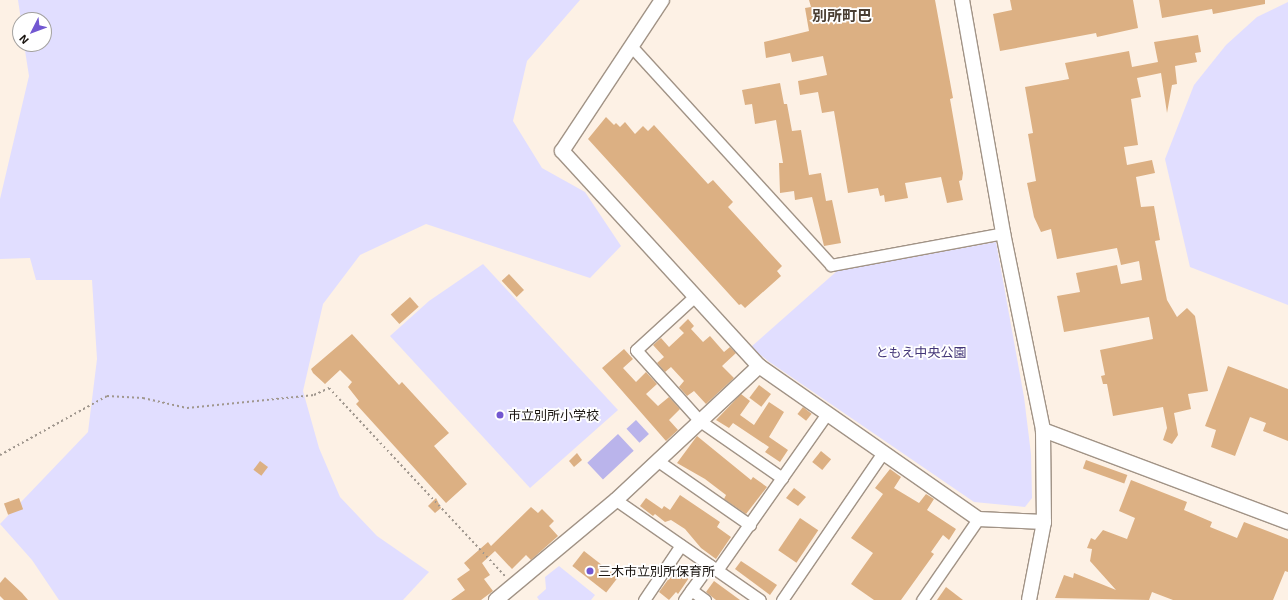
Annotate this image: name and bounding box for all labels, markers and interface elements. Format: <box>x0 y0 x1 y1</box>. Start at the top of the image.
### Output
district label: 別所町巴 <box>812 7 872 25</box>
north arrow <box>12 12 52 52</box>
text: N <box>16 32 31 47</box>
park label: ともえ中央公園 <box>876 344 966 360</box>
place label: 市立別所小学校 <box>508 407 599 423</box>
marker: 市立別所小学校 <box>495 410 505 420</box>
place label: 三木市立別所保育所 <box>598 563 715 579</box>
marker: 三木市立別所保育所 <box>585 566 595 576</box>

